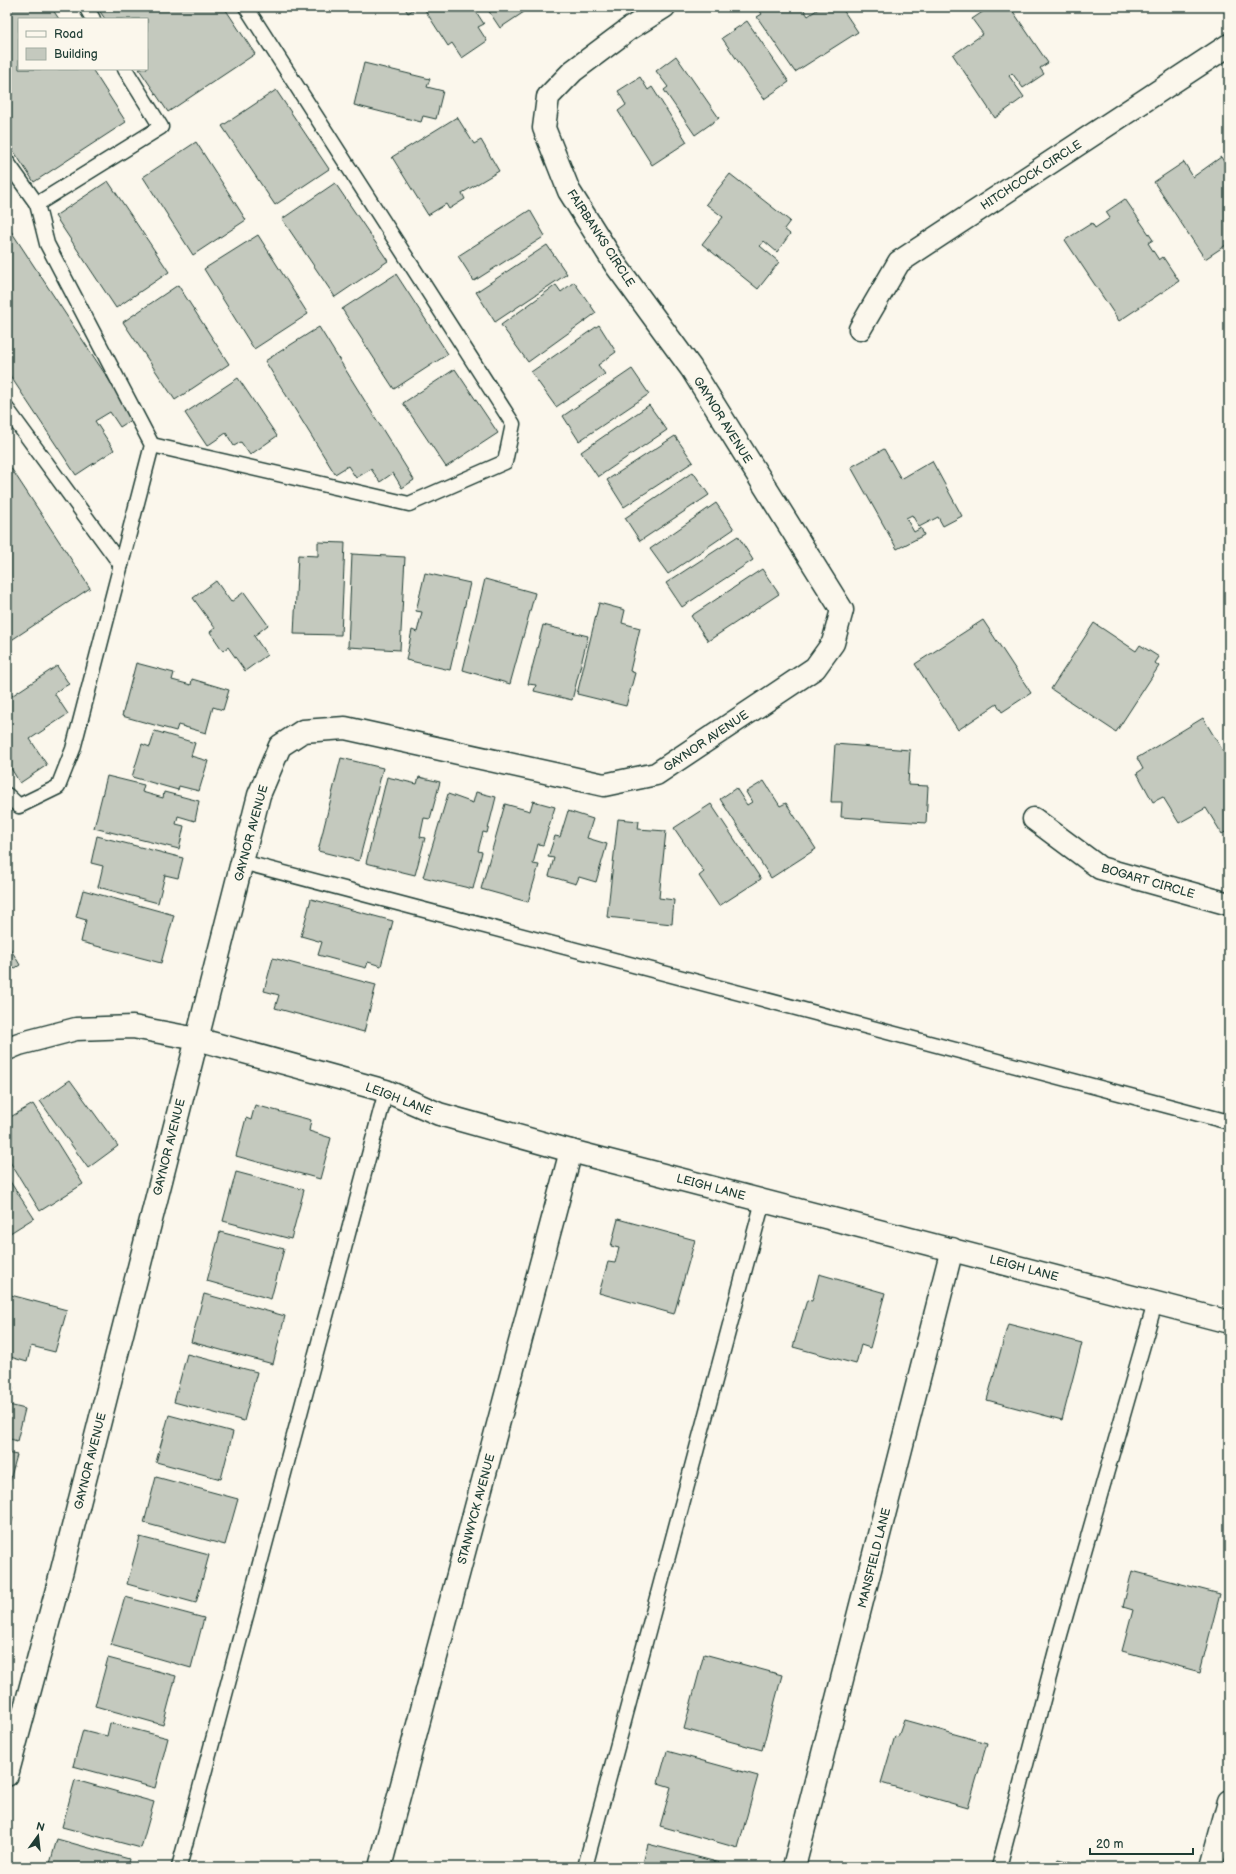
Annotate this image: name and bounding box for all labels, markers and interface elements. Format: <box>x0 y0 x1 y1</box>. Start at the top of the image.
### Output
legend <box>18 18 148 70</box>
text: Road <box>54 27 83 42</box>
text: Building <box>54 47 98 62</box>
street label: HITCHCOCK CIRCLE <box>978 137 1085 214</box>
street label: FAIRBANKS CIRCLE <box>563 187 638 290</box>
street label: GAYNOR AVENUE <box>690 374 755 466</box>
street label: GAYNOR AVENUE <box>661 707 752 775</box>
street label: GAYNOR AVENUE <box>231 783 272 883</box>
street label: BOGART CIRCLE <box>1099 861 1196 902</box>
street label: LEIGH LANE <box>363 1080 435 1119</box>
street label: GAYNOR AVENUE <box>150 1097 189 1197</box>
street label: LEIGH LANE <box>675 1171 747 1204</box>
street label: LEIGH LANE <box>988 1252 1060 1285</box>
street label: GAYNOR AVENUE <box>71 1411 110 1511</box>
street label: STANWYCK AVENUE <box>455 1452 498 1566</box>
street label: MANSFIELD LANE <box>855 1506 894 1610</box>
north arrow <box>18 1816 58 1856</box>
text: N <box>35 1819 46 1834</box>
scale bar <box>1090 1830 1193 1856</box>
text: 20 m <box>1096 1837 1123 1852</box>

